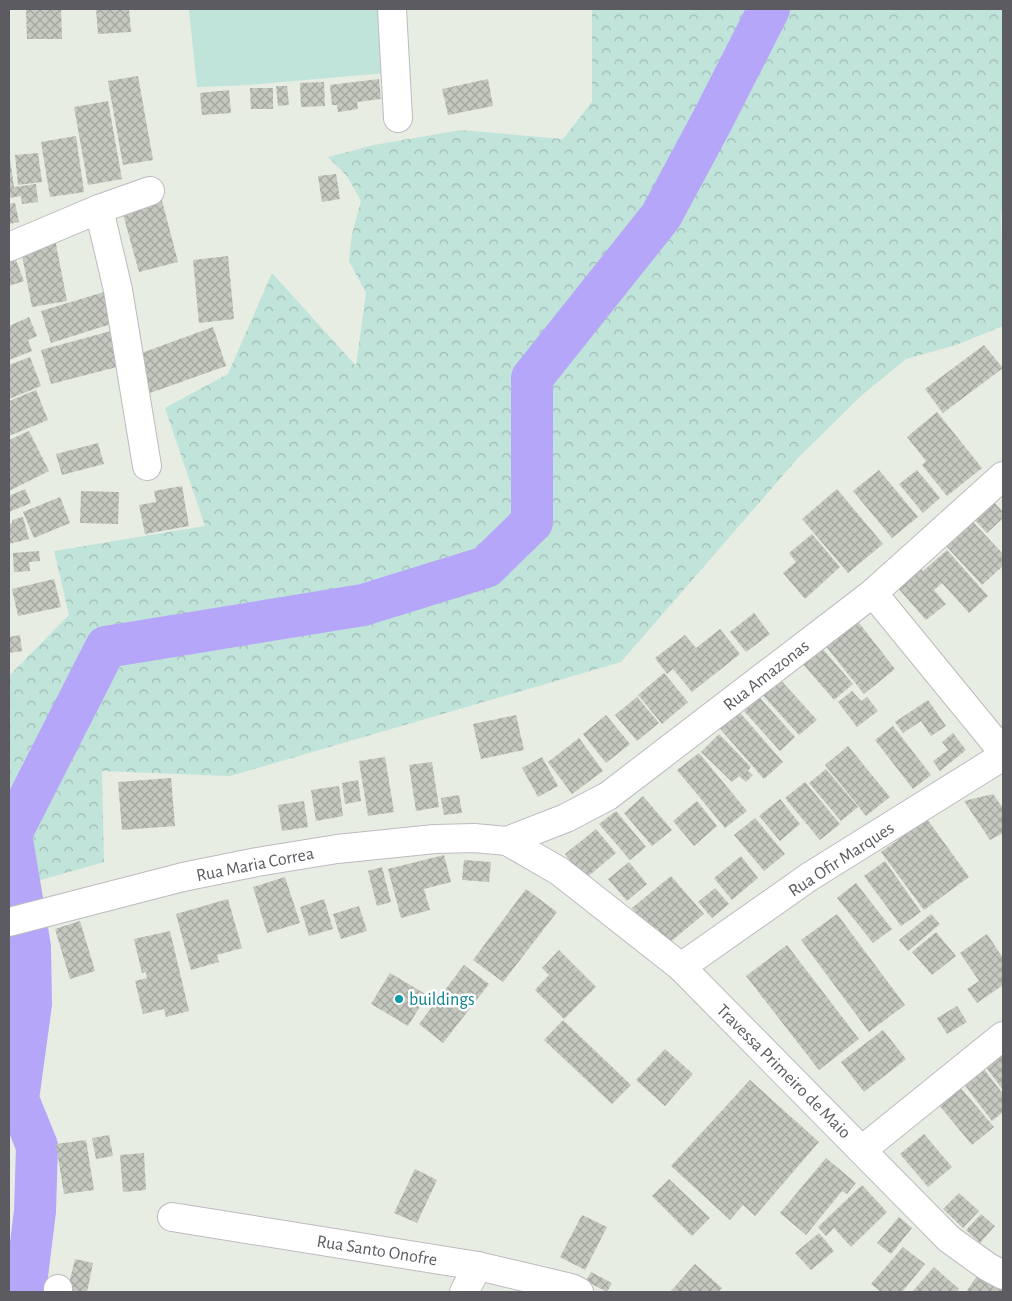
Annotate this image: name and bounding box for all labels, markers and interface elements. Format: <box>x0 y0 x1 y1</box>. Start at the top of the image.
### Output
street label: Rua Amazonas <box>720 637 813 715</box>
street label: Rua Ofir Marques <box>786 819 897 900</box>
street label: Rua Maria Correa <box>195 845 316 885</box>
place label: buildings <box>409 991 475 1009</box>
marker: buildings <box>393 993 405 1005</box>
street label: Travessa Primeiro de Maio <box>713 1001 854 1142</box>
street label: Rua Santo Onofre <box>315 1233 438 1269</box>

